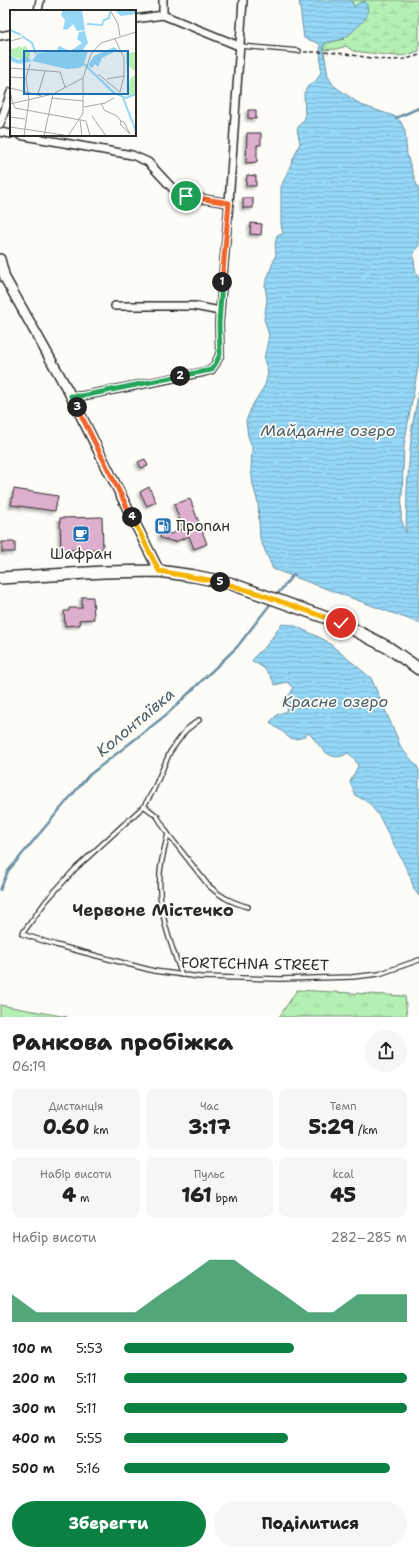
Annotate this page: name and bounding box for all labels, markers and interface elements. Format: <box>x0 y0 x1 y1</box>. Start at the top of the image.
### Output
inset map <box>10 10 136 136</box>
pin <box>169 179 203 213</box>
icon: arrive <box>175 185 197 207</box>
pin: 1 <box>212 272 232 292</box>
text: 1 <box>219 274 225 289</box>
pin: 2 <box>170 366 190 386</box>
text: 2 <box>176 368 184 383</box>
pin: 3 <box>67 397 87 417</box>
text: 3 <box>73 399 81 414</box>
water label: Майданне озеро <box>261 420 396 441</box>
pin: 4 <box>122 507 142 527</box>
text: 4 <box>128 509 136 524</box>
fuel station icon: Пропан <box>153 516 173 536</box>
place label: Пропан <box>176 516 230 536</box>
cafe icon: Шафран <box>71 524 91 544</box>
place label: Шафран <box>50 544 112 564</box>
pin: 5 <box>210 572 230 592</box>
text: 5 <box>217 574 223 589</box>
pin <box>324 606 358 640</box>
icon: check <box>330 612 352 634</box>
water label: Колонтаївка <box>92 683 179 761</box>
water label: Красне озеро <box>282 691 388 712</box>
district label: Червоне Містечко <box>72 899 234 921</box>
street label: FORTECHNA STREET <box>181 953 329 975</box>
text: Ранкова пробіжка <box>12 1028 233 1057</box>
button: share <box>365 1030 407 1072</box>
text: 06:19 <box>12 1058 46 1075</box>
text: Дистанція <box>48 1099 103 1114</box>
text: Час <box>200 1099 219 1114</box>
text: Темп <box>330 1099 356 1114</box>
text: 0.60 <box>43 1114 90 1140</box>
text: 3:17 <box>188 1114 231 1140</box>
text: 5:29 <box>309 1114 354 1140</box>
text: km <box>90 1123 109 1138</box>
text: /km <box>354 1123 378 1138</box>
text: Набір висоти <box>40 1167 112 1182</box>
text: Пульс <box>194 1167 225 1182</box>
text: kcal <box>332 1167 354 1182</box>
text: 4 <box>62 1182 76 1208</box>
text: 161 <box>181 1182 212 1208</box>
text: 45 <box>330 1182 356 1208</box>
text: m <box>76 1191 89 1206</box>
text: bpm <box>212 1191 238 1206</box>
text: Набір висоти <box>12 1229 97 1246</box>
text: 282–285 m <box>331 1229 407 1246</box>
text: 100 m <box>12 1340 52 1357</box>
text: 5:53 <box>76 1340 103 1357</box>
text: 200 m <box>12 1370 55 1387</box>
text: 5:11 <box>76 1370 97 1387</box>
text: 300 m <box>12 1400 56 1417</box>
text: 5:11 <box>76 1400 97 1417</box>
text: 400 m <box>12 1430 56 1447</box>
text: 5:55 <box>76 1430 102 1447</box>
text: 500 m <box>12 1460 55 1477</box>
text: 5:16 <box>76 1460 100 1477</box>
button: Зберегти <box>12 1501 206 1547</box>
button: Поділитися <box>214 1501 407 1547</box>

